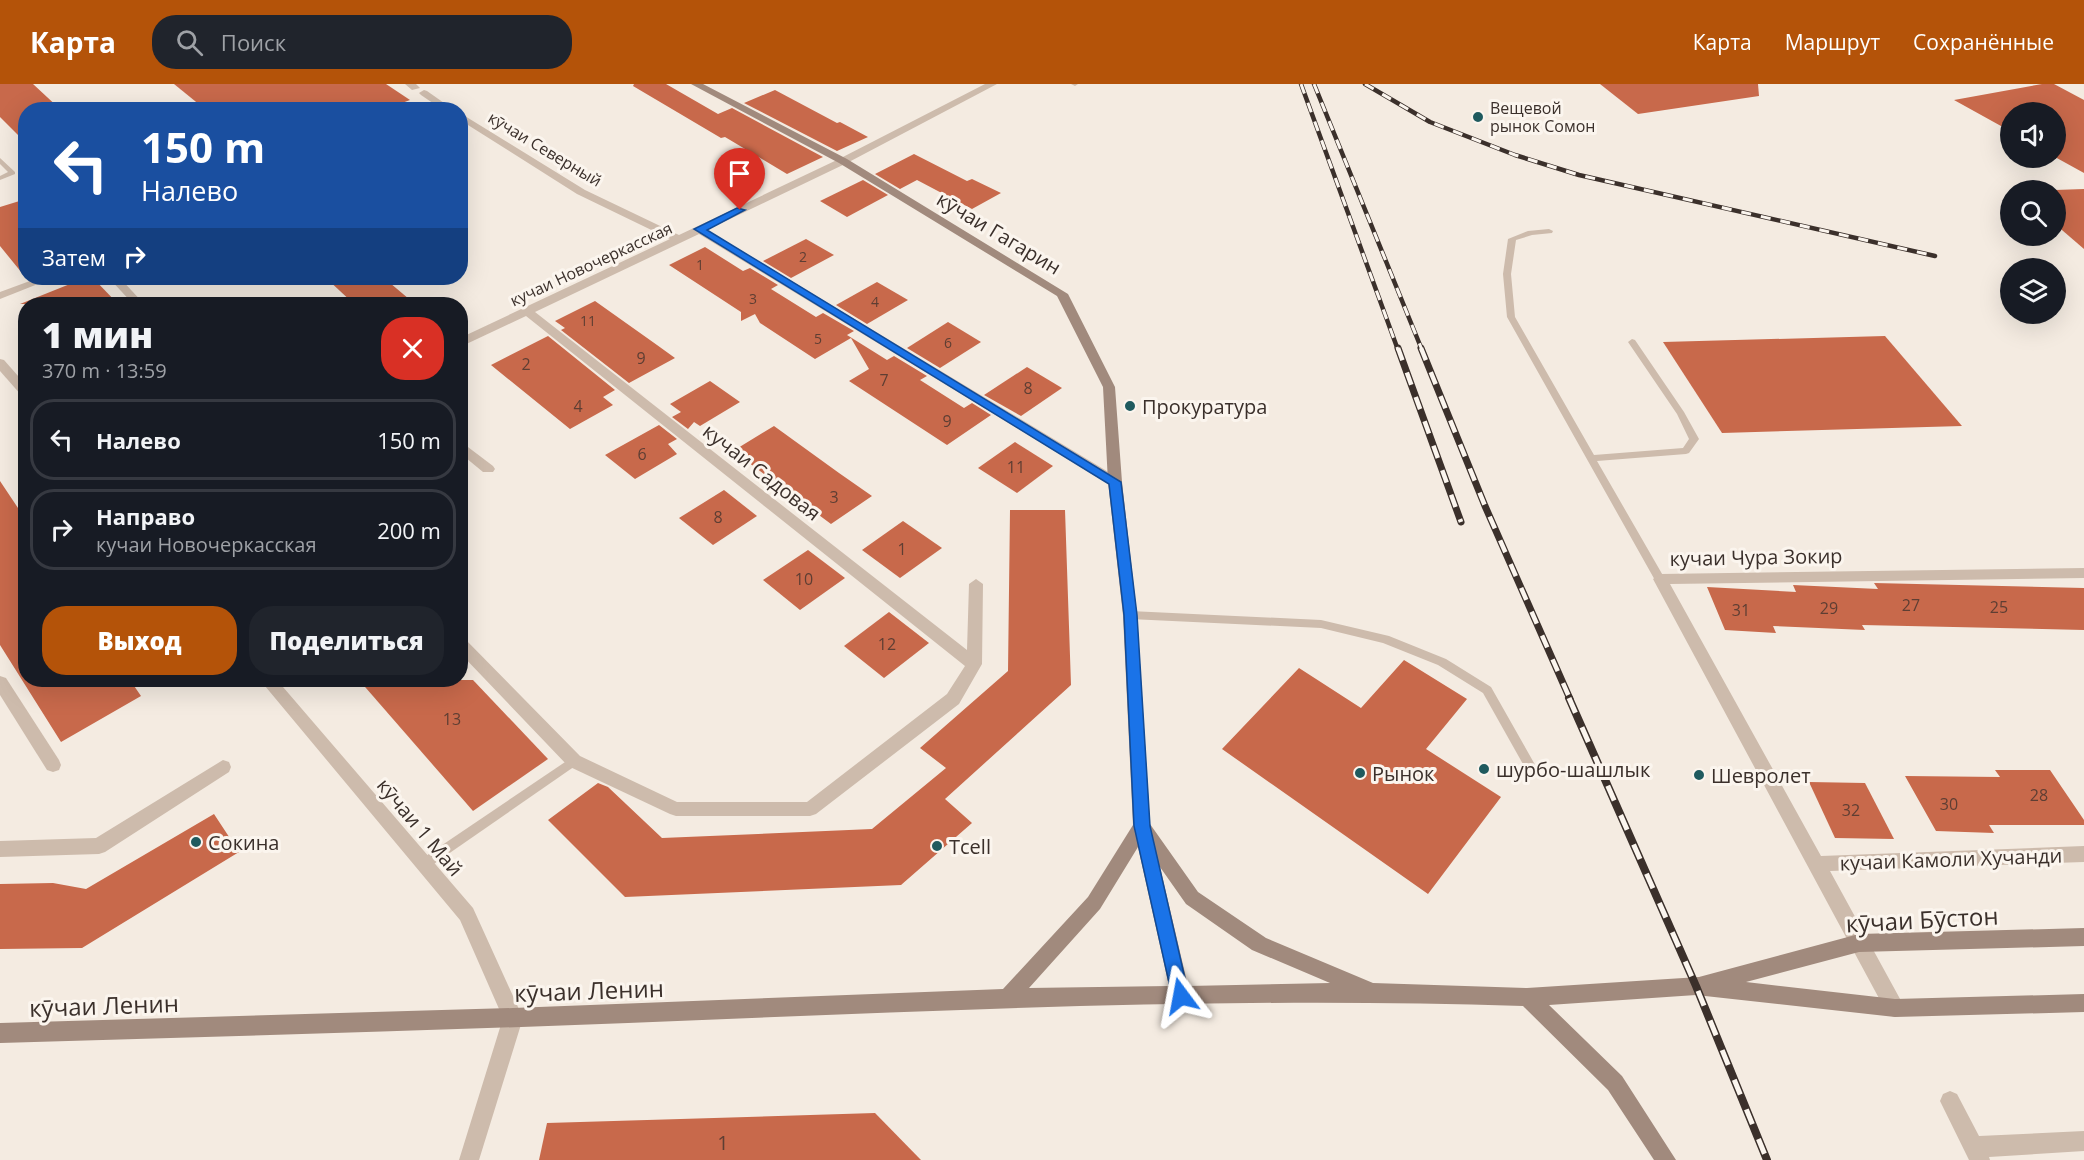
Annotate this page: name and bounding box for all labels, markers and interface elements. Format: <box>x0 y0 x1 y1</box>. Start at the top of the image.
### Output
search box <box>152 15 572 69</box>
text: Карта <box>30 23 116 61</box>
icon: search <box>173 26 206 59</box>
text: Поиск <box>221 27 286 57</box>
text: Карта <box>1693 28 1752 56</box>
text: Маршрут <box>1785 28 1880 56</box>
text: Сохранённые <box>1913 28 2054 56</box>
place label: Вещевой рынок Сомон <box>1490 97 1595 137</box>
map controls <box>2000 102 2066 324</box>
button: sound <box>2000 102 2066 168</box>
street label: кӯчаи Северный <box>484 106 606 192</box>
marker: Вещевой рынок Сомон <box>1471 110 1485 124</box>
text: 150 m <box>141 118 265 175</box>
icon: left <box>42 126 120 204</box>
pin <box>714 148 765 210</box>
icon: arrive <box>723 157 756 190</box>
text: Налево <box>141 172 238 209</box>
button: search <box>2000 180 2066 246</box>
street label: кӯчаи Гагарин <box>932 185 1066 281</box>
street label: кучаи Новочеркасская <box>506 217 676 311</box>
icon: right <box>118 240 151 273</box>
text: Затем <box>42 242 106 272</box>
house number: 2 <box>799 247 807 266</box>
house number: 1 <box>696 255 704 274</box>
button: layers <box>2000 258 2066 324</box>
house number: 3 <box>749 289 757 308</box>
house number: 4 <box>871 292 879 311</box>
text: 1 мин <box>42 310 153 359</box>
house number: 11 <box>580 311 596 330</box>
button: close <box>381 317 444 380</box>
house number: 5 <box>814 329 822 348</box>
house number: 6 <box>944 333 952 352</box>
house number: 9 <box>636 347 646 369</box>
house number: 2 <box>521 353 531 375</box>
text: 370 m · 13:59 <box>42 357 167 384</box>
house number: 7 <box>879 369 889 391</box>
house number: 8 <box>1023 377 1033 399</box>
place label: Прокуратура <box>1142 393 1267 420</box>
house number: 4 <box>573 395 583 417</box>
marker: Прокуратура <box>1123 399 1137 413</box>
house number: 9 <box>942 410 952 432</box>
street label: кучаи Садовая <box>698 418 826 526</box>
icon: left <box>45 423 78 456</box>
text: Налево <box>96 425 181 455</box>
text: 150 m <box>377 425 441 455</box>
house number: 6 <box>637 443 647 465</box>
house number: 11 <box>1007 456 1025 478</box>
house number: 3 <box>829 486 839 508</box>
text: Направо <box>96 501 195 531</box>
house number: 8 <box>713 506 723 528</box>
icon: right <box>45 513 78 546</box>
text: 200 m <box>377 515 441 545</box>
text: кучаи Новочеркасская <box>96 531 317 558</box>
house number: 1 <box>897 538 907 560</box>
street label: кучаи Чура Зокир <box>1669 542 1843 572</box>
house number: 10 <box>795 568 813 590</box>
house number: 27 <box>1902 594 1920 616</box>
house number: 25 <box>1990 596 2008 618</box>
house number: 29 <box>1820 597 1838 619</box>
house number: 31 <box>1732 599 1750 621</box>
button: Выход <box>42 606 237 675</box>
button: Поделиться <box>249 606 444 675</box>
house number: 12 <box>878 633 896 655</box>
house number: 13 <box>443 708 461 730</box>
place label: шурбо-шашлык <box>1496 756 1651 783</box>
place label: Рынок <box>1372 760 1435 787</box>
marker: шурбо-шашлык <box>1477 762 1491 776</box>
place label: Шевролет <box>1711 762 1811 789</box>
marker: Рынок <box>1353 766 1367 780</box>
marker: Шевролет <box>1692 768 1706 782</box>
street label: кӯчаи 1 Май <box>371 772 469 882</box>
house number: 28 <box>2030 784 2048 806</box>
house number: 30 <box>1940 793 1958 815</box>
house number: 32 <box>1842 799 1860 821</box>
place label: Сокина <box>208 829 279 856</box>
place label: Tcell <box>949 833 991 860</box>
marker: Сокина <box>189 835 203 849</box>
marker: Tcell <box>930 839 944 853</box>
street label: кучаи Камоли Хучанди <box>1839 842 2063 876</box>
street label: кӯчаи Бӯстон <box>1845 899 1999 939</box>
position arrow <box>1149 964 1213 1028</box>
street label: кӯчаи Ленин <box>514 971 664 1009</box>
street label: кӯчаи Ленин <box>29 986 179 1024</box>
house number: 1 <box>717 1129 729 1156</box>

